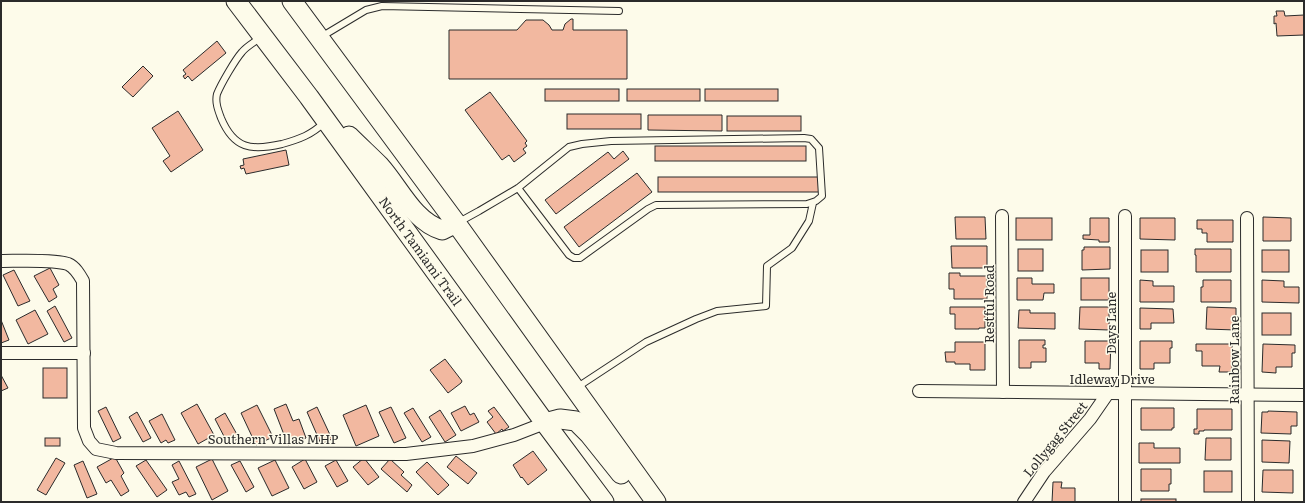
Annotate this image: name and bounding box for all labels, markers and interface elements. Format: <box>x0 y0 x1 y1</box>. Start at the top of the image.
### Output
street label: North Tamiami Trail <box>375 192 467 310</box>
street label: Restful Road <box>979 265 998 343</box>
street label: Days Lane <box>1101 292 1120 354</box>
street label: Rainbow Lane <box>1224 316 1243 404</box>
street label: Idleway Drive <box>1069 369 1155 388</box>
street label: Lollygag Street <box>1018 396 1092 481</box>
street label: Southern Villas MHP <box>208 429 338 448</box>

